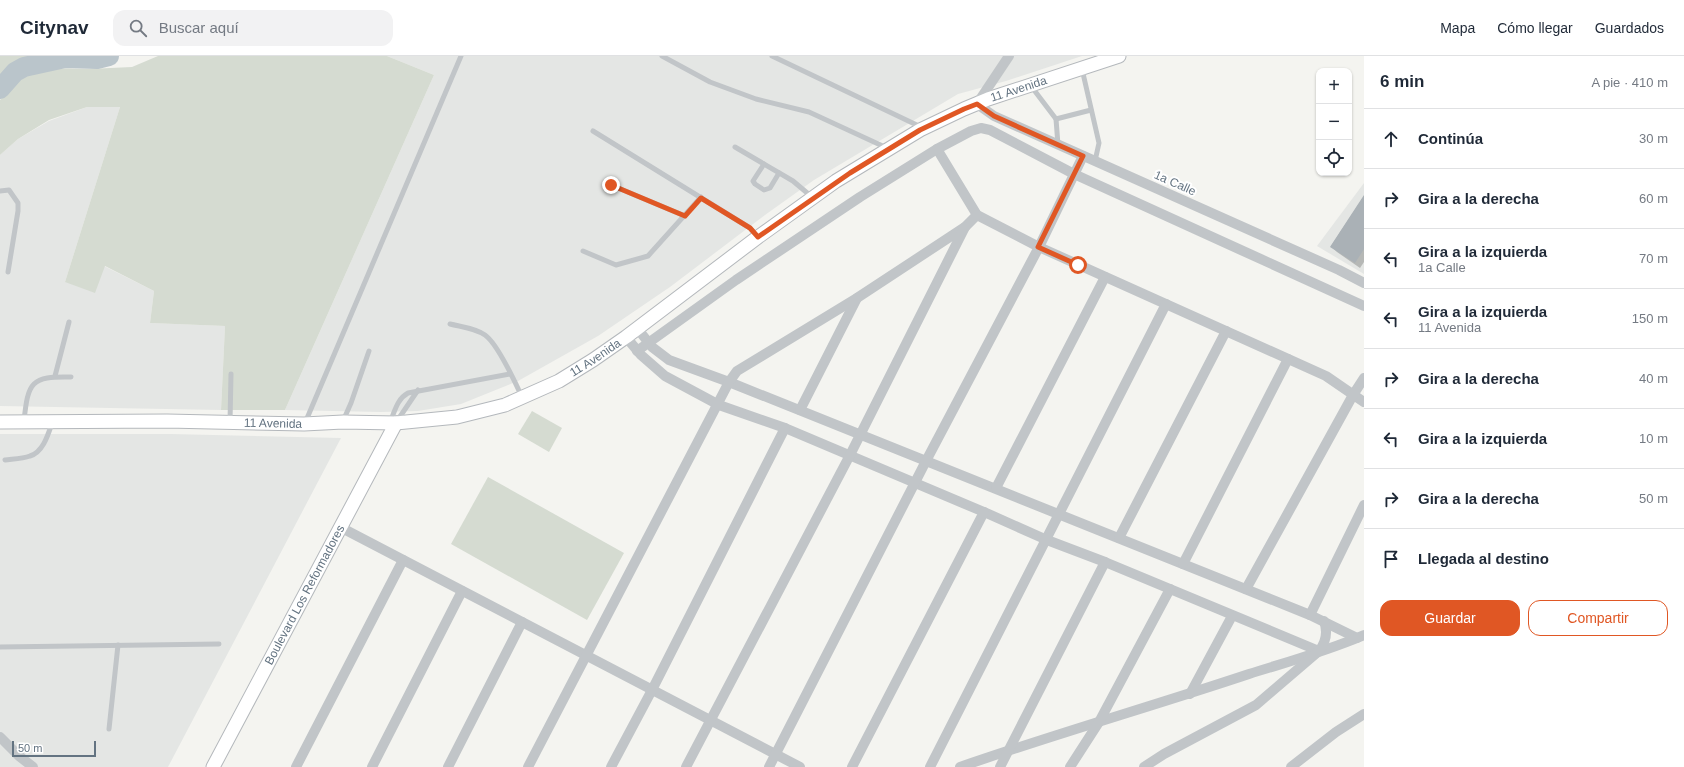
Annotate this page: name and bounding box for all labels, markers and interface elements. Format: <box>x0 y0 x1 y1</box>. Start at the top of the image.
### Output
search box <box>113 10 393 46</box>
text: Citynav <box>20 17 89 38</box>
icon: search <box>127 17 149 39</box>
text: Buscar aquí <box>159 19 239 36</box>
text: Mapa <box>1440 20 1475 36</box>
text: Cómo llegar <box>1497 20 1573 36</box>
text: Guardados <box>1595 20 1664 36</box>
map controls <box>1316 68 1352 176</box>
button: + <box>1316 68 1352 104</box>
text: 6 min <box>1380 72 1424 91</box>
street label: 11 Avenida <box>989 73 1049 105</box>
text: A pie · 410 m <box>1591 75 1668 90</box>
button: − <box>1316 104 1352 140</box>
icon: ahead <box>1380 128 1402 150</box>
text: Continúa <box>1418 130 1483 147</box>
text: 30 m <box>1639 131 1668 146</box>
button: locate <box>1316 140 1352 176</box>
street label: 1a Calle <box>1152 168 1198 198</box>
route end <box>602 176 620 194</box>
icon: right <box>1380 188 1402 210</box>
text: Gira a la derecha <box>1418 190 1539 207</box>
text: 60 m <box>1639 191 1668 206</box>
text: Gira a la izquierda <box>1418 243 1547 260</box>
icon: left <box>1380 248 1402 270</box>
text: 70 m <box>1639 251 1668 266</box>
route start <box>1069 256 1087 274</box>
text: 1a Calle <box>1418 260 1466 275</box>
text: Gira a la izquierda <box>1418 303 1547 320</box>
icon: left <box>1380 308 1402 330</box>
text: 150 m <box>1632 311 1668 326</box>
text: 11 Avenida <box>1418 320 1481 335</box>
street label: 11 Avenida <box>567 336 624 380</box>
icon: right <box>1380 368 1402 390</box>
text: Gira a la derecha <box>1418 370 1539 387</box>
text: 40 m <box>1639 371 1668 386</box>
street label: 11 Avenida <box>244 416 303 431</box>
icon: left <box>1380 428 1402 450</box>
text: Gira a la izquierda <box>1418 430 1547 447</box>
text: 10 m <box>1639 431 1668 446</box>
icon: right <box>1380 488 1402 510</box>
text: Gira a la derecha <box>1418 490 1539 507</box>
text: 50 m <box>1639 491 1668 506</box>
street label: Boulevard Los Reformadores <box>262 523 347 667</box>
icon: arrive <box>1380 548 1402 570</box>
text: Llegada al destino <box>1418 550 1549 567</box>
button: Guardar <box>1380 600 1520 636</box>
button: Compartir <box>1528 600 1668 636</box>
scale bar <box>12 739 96 758</box>
text: 50 m <box>18 742 42 754</box>

